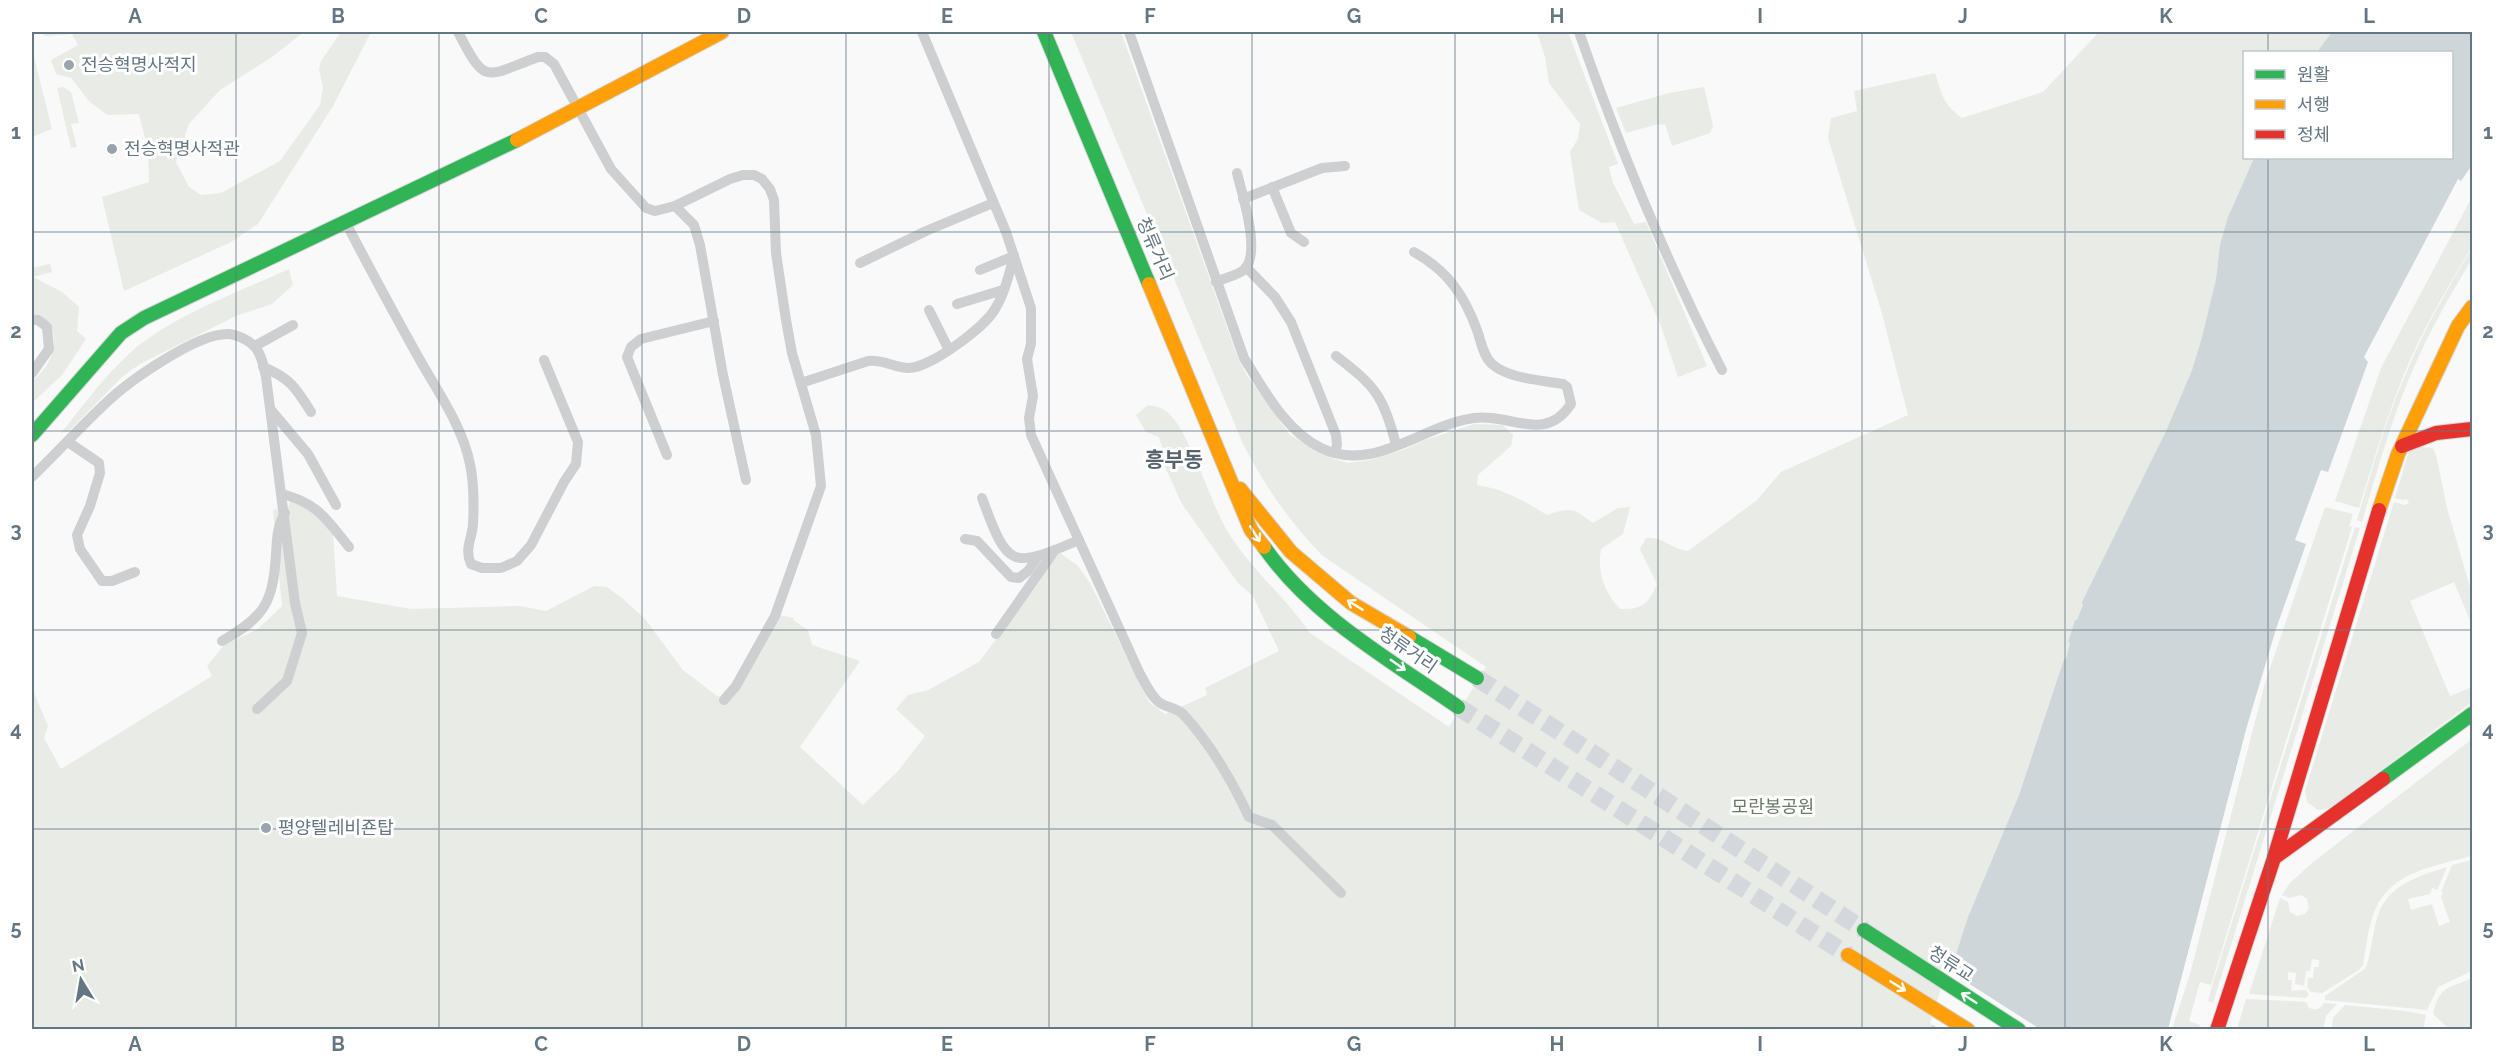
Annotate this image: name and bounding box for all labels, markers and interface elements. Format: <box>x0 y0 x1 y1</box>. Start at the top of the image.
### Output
text: A <box>128 4 142 28</box>
text: B <box>331 4 345 28</box>
text: C <box>534 4 548 28</box>
text: D <box>737 4 751 28</box>
text: E <box>941 4 953 28</box>
text: F <box>1144 4 1156 28</box>
text: G <box>1347 4 1361 28</box>
text: H <box>1550 4 1564 28</box>
text: I <box>1757 4 1763 28</box>
text: J <box>1958 4 1968 28</box>
text: K <box>2159 4 2173 28</box>
text: L <box>2363 4 2375 28</box>
legend <box>2243 51 2453 159</box>
place label: 전승혁명사적지 <box>81 54 197 75</box>
marker: 전승혁명사적지 <box>62 58 76 72</box>
text: 원활 <box>2297 64 2330 85</box>
text: 서행 <box>2297 94 2330 115</box>
text: 1 <box>11 120 21 144</box>
text: 1 <box>2483 120 2493 144</box>
text: 정체 <box>2297 124 2330 145</box>
place label: 전승혁명사적관 <box>124 138 240 159</box>
marker: 전승혁명사적관 <box>105 142 119 156</box>
street label: 청류거리 <box>1133 214 1178 283</box>
text: 2 <box>10 319 22 343</box>
text: 2 <box>2482 319 2494 343</box>
district label: 흥부동 <box>1145 447 1203 472</box>
text: 3 <box>10 518 22 542</box>
text: 3 <box>2482 518 2494 542</box>
one-way arrow <box>1249 526 1262 543</box>
one-way arrow <box>1346 598 1363 611</box>
street label: 청류거리 <box>1375 622 1441 677</box>
one-way arrow <box>1389 659 1406 671</box>
text: 4 <box>10 717 22 741</box>
text: 4 <box>2482 717 2494 741</box>
park label: 모란봉공원 <box>1732 796 1814 817</box>
place label: 평양텔레비죤탑 <box>278 817 394 838</box>
marker: 평양텔레비죤탑 <box>259 821 273 835</box>
text: 5 <box>10 916 22 940</box>
text: 5 <box>2482 916 2494 940</box>
street label: 청류교 <box>1925 941 1978 986</box>
north arrow <box>51 950 111 1010</box>
text: N <box>70 955 86 976</box>
one-way arrow <box>1889 980 1906 992</box>
one-way arrow <box>1961 991 1978 1004</box>
text: A <box>128 1032 142 1056</box>
text: B <box>331 1032 345 1056</box>
text: C <box>534 1032 548 1056</box>
text: D <box>737 1032 751 1056</box>
text: E <box>941 1032 953 1056</box>
text: F <box>1144 1032 1156 1056</box>
text: G <box>1347 1032 1361 1056</box>
text: H <box>1550 1032 1564 1056</box>
text: I <box>1757 1032 1763 1056</box>
text: J <box>1958 1032 1968 1056</box>
text: K <box>2159 1032 2173 1056</box>
text: L <box>2363 1032 2375 1056</box>

